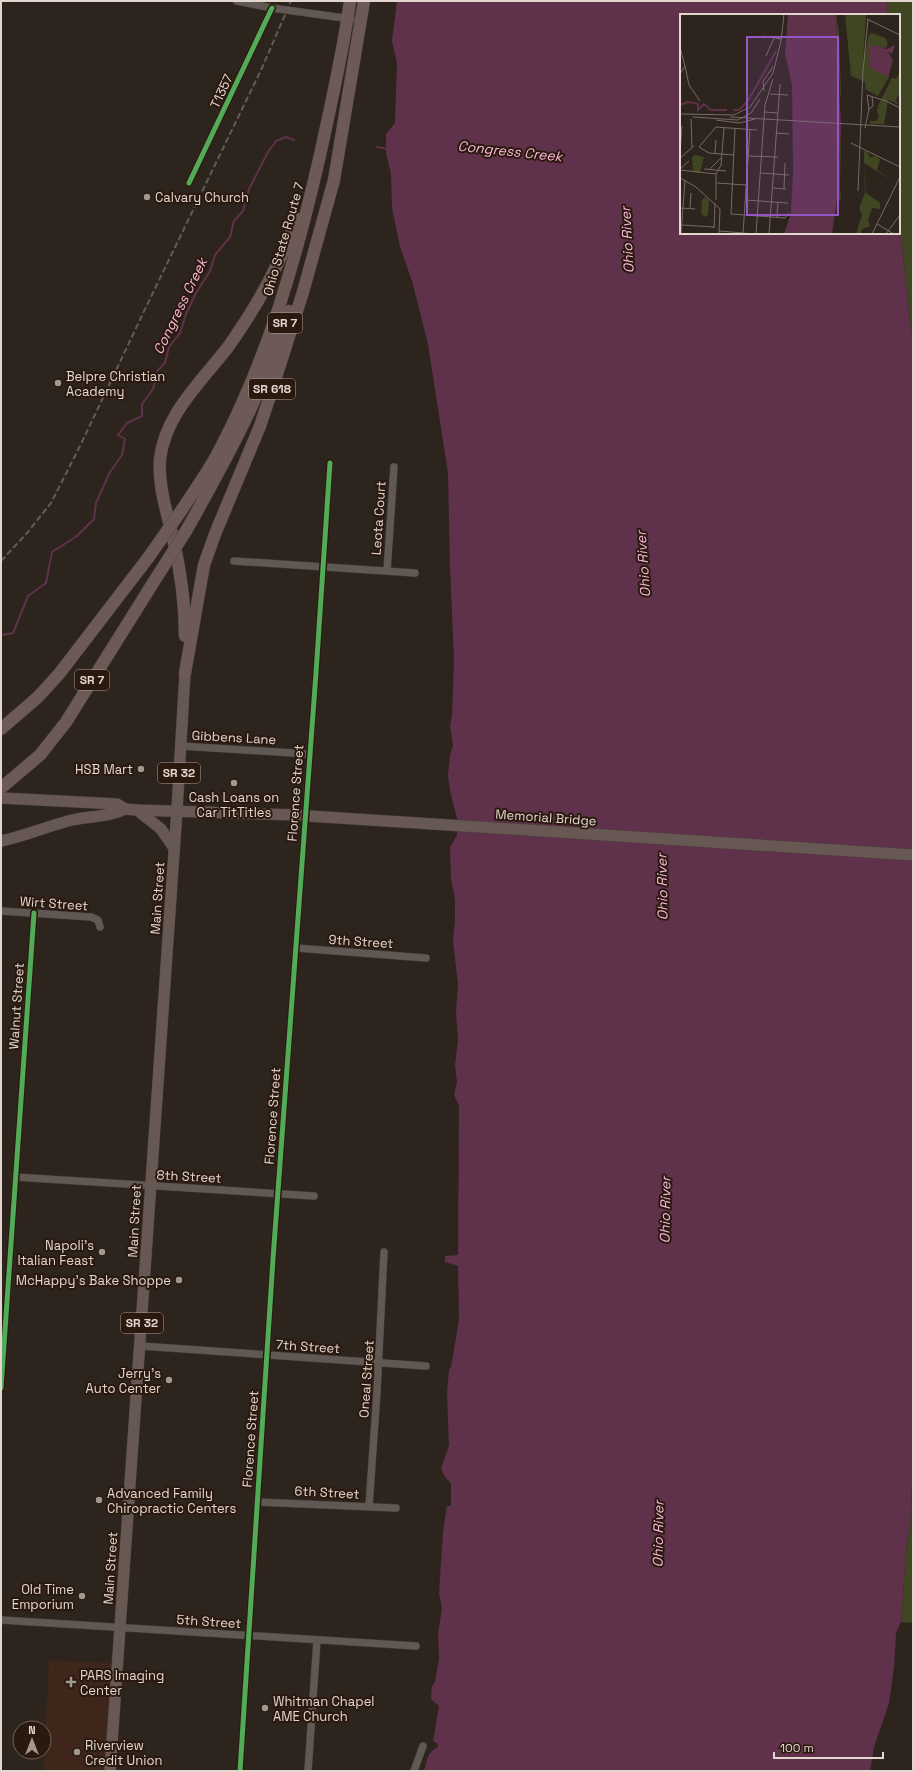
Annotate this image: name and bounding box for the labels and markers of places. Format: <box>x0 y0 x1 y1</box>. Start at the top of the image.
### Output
place label: Calvary Church <box>155 189 249 206</box>
marker: Calvary Church <box>142 192 152 202</box>
place label: Belpre Christian Academy <box>66 368 165 400</box>
marker: Belpre Christian Academy <box>53 378 63 388</box>
place label: HSB Mart <box>75 761 133 778</box>
marker: HSB Mart <box>136 764 146 774</box>
marker: Cash Loans on Car TitTitles <box>229 778 239 788</box>
place label: Cash Loans on Car TitTitles <box>189 789 279 821</box>
place label: Napoli’s Italian Feast <box>18 1237 94 1269</box>
marker: Napoli’s Italian Feast <box>97 1247 107 1257</box>
place label: McHappy’s Bake Shoppe <box>16 1272 171 1289</box>
marker: McHappy’s Bake Shoppe <box>174 1275 184 1285</box>
place label: Jerry’s Auto Center <box>86 1365 161 1397</box>
marker: Jerry’s Auto Center <box>164 1375 174 1385</box>
place label: Advanced Family Chiropractic Centers <box>107 1485 236 1517</box>
marker: Advanced Family Chiropractic Centers <box>94 1495 104 1505</box>
place label: Old Time Emporium <box>12 1581 74 1613</box>
marker: Old Time Emporium <box>77 1591 87 1601</box>
place label: PARS Imaging Center <box>80 1667 164 1699</box>
marker: PARS Imaging Center <box>65 1676 77 1688</box>
place label: Whitman Chapel AME Church <box>273 1693 375 1725</box>
marker: Whitman Chapel AME Church <box>260 1703 270 1713</box>
place label: Riverview Credit Union <box>85 1737 162 1769</box>
marker: Riverview Credit Union <box>72 1747 82 1757</box>

